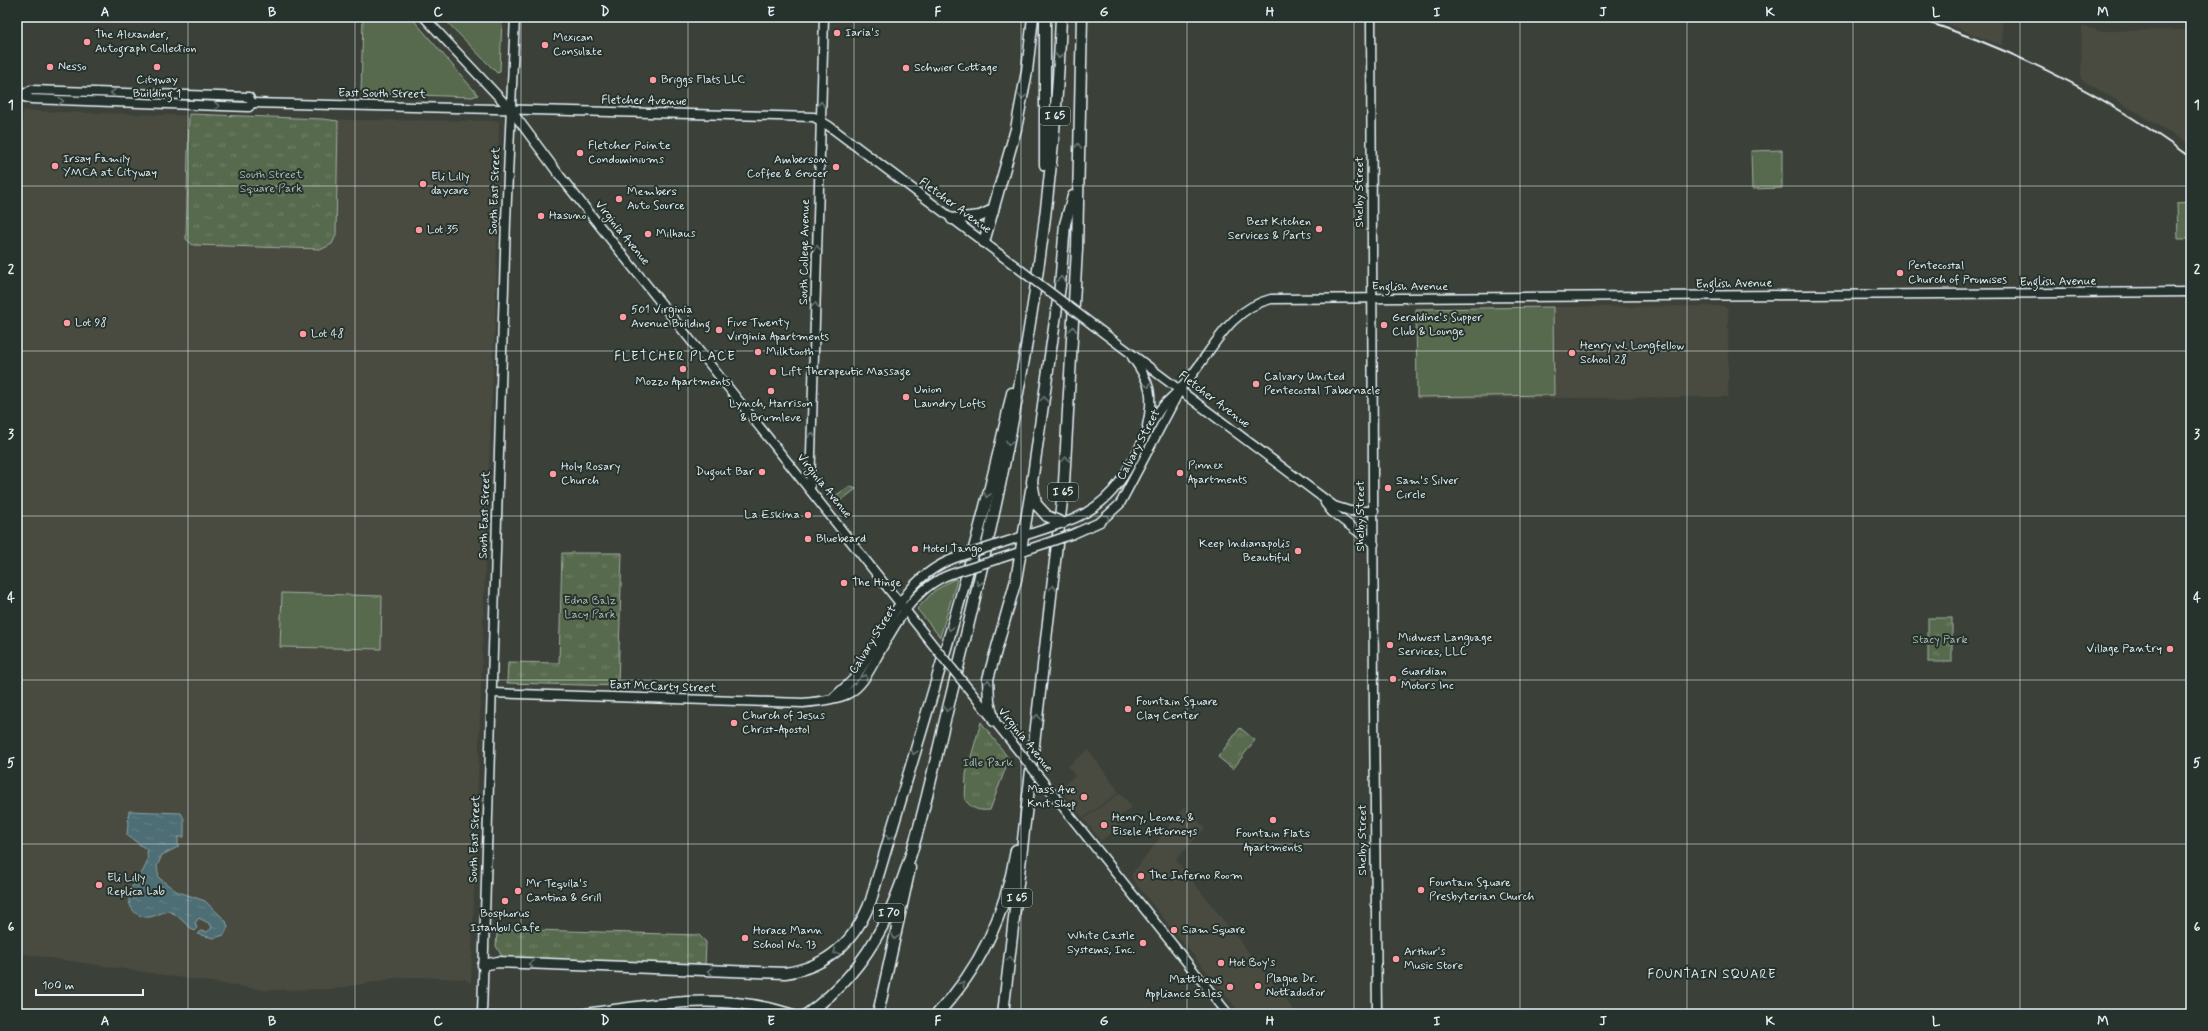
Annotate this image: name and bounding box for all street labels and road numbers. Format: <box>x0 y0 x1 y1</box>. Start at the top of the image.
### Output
street label: East South Street <box>338 85 426 103</box>
street label: Fletcher Avenue <box>601 92 687 110</box>
road number: I 65 <box>1040 107 1070 125</box>
street label: South East Street <box>485 147 505 235</box>
street label: Shelby Street <box>1352 156 1368 228</box>
street label: Fletcher Avenue <box>916 174 994 238</box>
street label: Virginia Avenue <box>591 197 653 269</box>
street label: South College Avenue <box>796 199 814 305</box>
street label: English Avenue <box>2020 273 2097 292</box>
street label: English Avenue <box>1696 275 1773 294</box>
street label: English Avenue <box>1372 279 1448 296</box>
street label: Fletcher Avenue <box>1175 368 1253 432</box>
street label: Calvary Street <box>1114 407 1165 483</box>
street label: Virginia Avenue <box>793 450 855 522</box>
street label: South East Street <box>475 471 495 559</box>
street label: Shelby Street <box>1353 480 1369 552</box>
road number: I 65 <box>1048 483 1078 501</box>
street label: Calvary Street <box>846 602 901 677</box>
street label: East McCarty Street <box>609 677 717 697</box>
street label: Virginia Avenue <box>994 704 1056 776</box>
street label: South East Street <box>465 795 485 883</box>
street label: Shelby Street <box>1355 804 1371 876</box>
road number: I 65 <box>1002 889 1032 907</box>
road number: I 70 <box>874 904 904 922</box>

